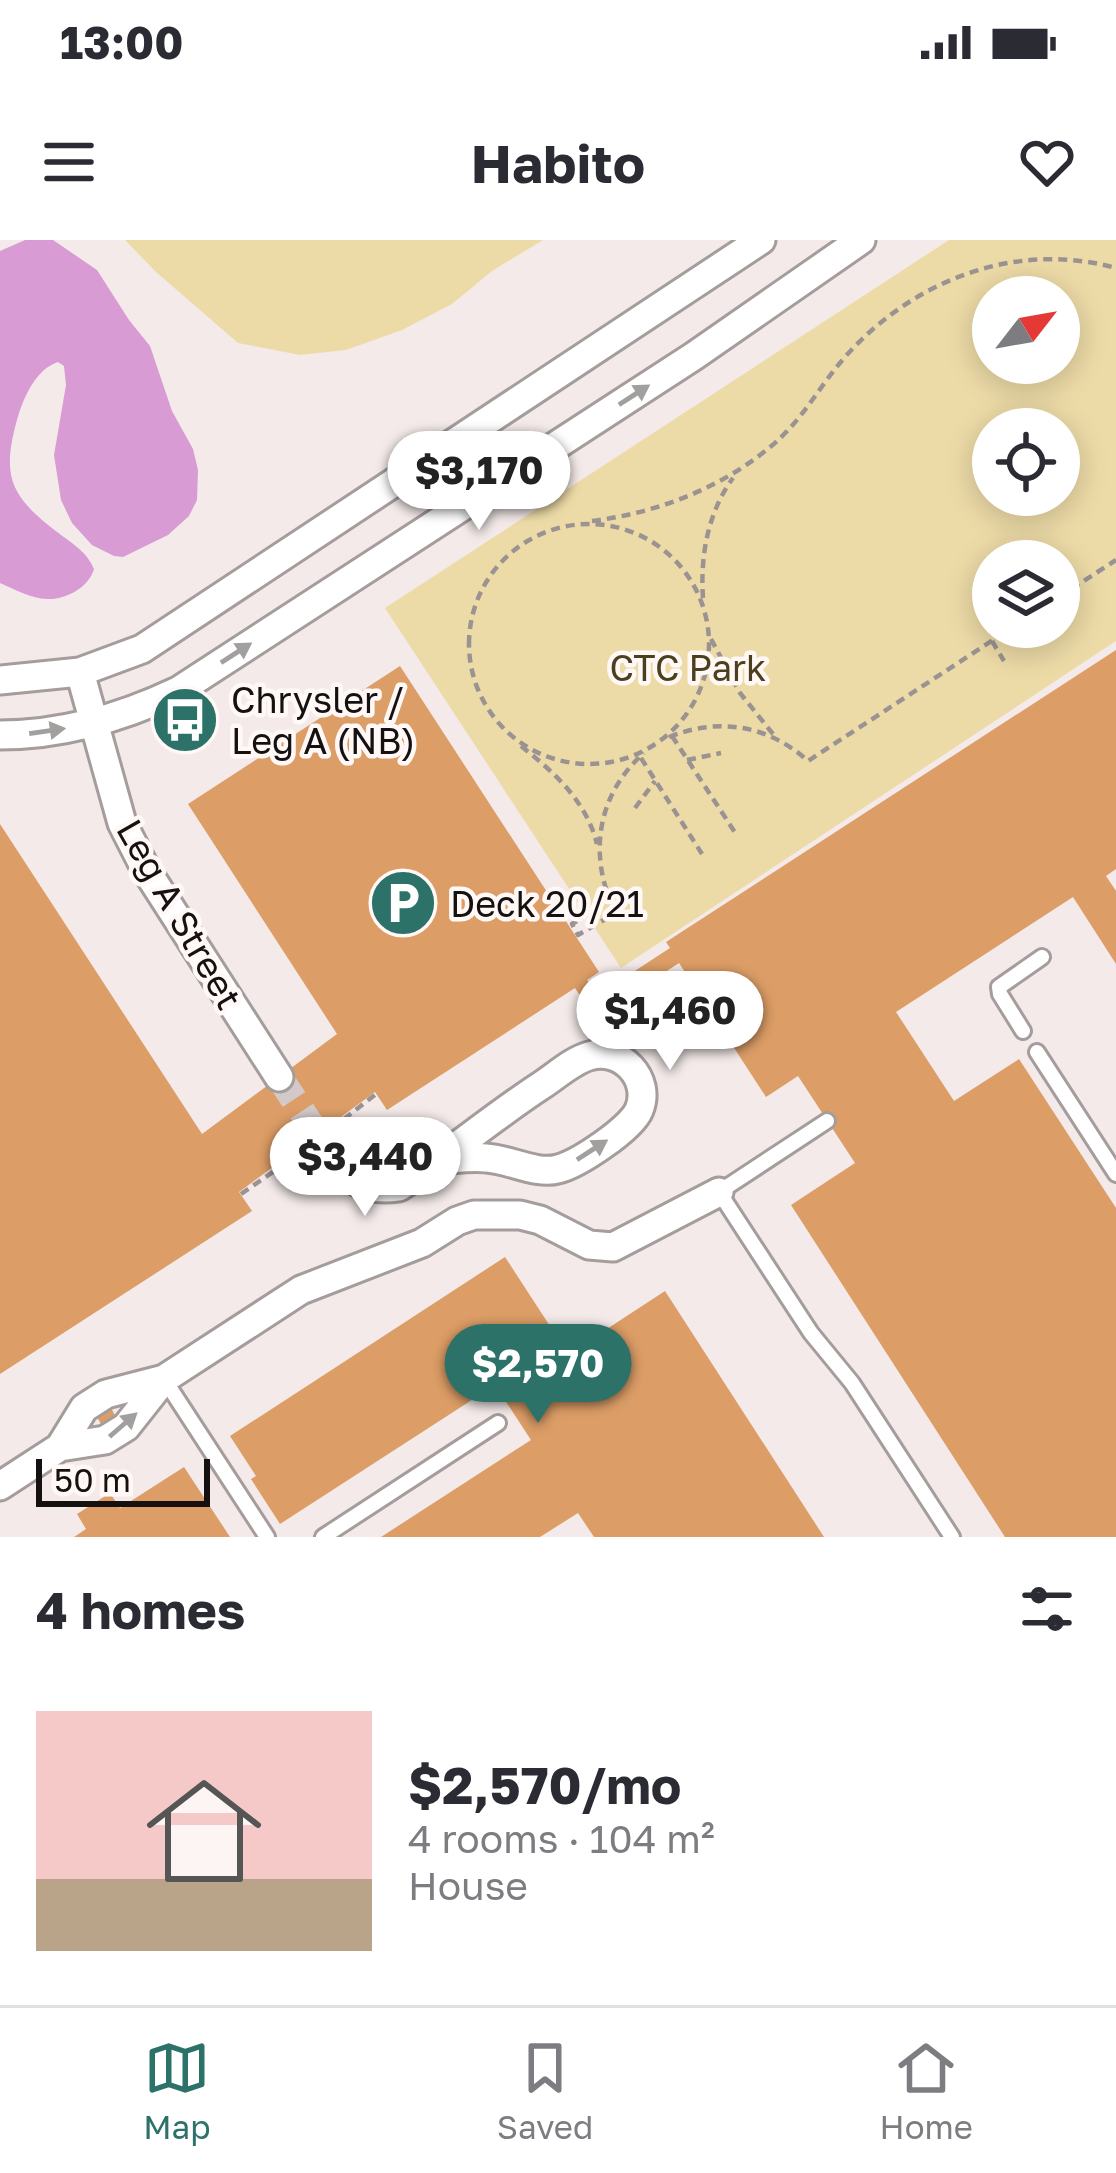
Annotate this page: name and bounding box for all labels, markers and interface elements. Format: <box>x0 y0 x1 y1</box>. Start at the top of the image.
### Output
text: 13:00 <box>60 15 184 69</box>
icon: menu <box>36 129 102 195</box>
icon: heart <box>1014 129 1080 195</box>
text: Habito <box>471 130 645 195</box>
north arrow <box>972 276 1080 384</box>
map controls <box>972 276 1080 648</box>
one-way arrow <box>617 385 650 407</box>
button: locate <box>972 408 1080 516</box>
pin: $3,170 <box>381 431 577 533</box>
text: $3,170 <box>414 446 544 493</box>
button: layers <box>972 540 1080 648</box>
one-way arrow <box>220 643 252 665</box>
park label: CTC Park <box>610 646 766 689</box>
place label: Chrysler / Leg A (NB) <box>231 678 415 762</box>
bus stop icon: Chrysler / Leg A (NB) <box>150 685 220 755</box>
one-way arrow <box>29 721 67 740</box>
street label: Leg A Street <box>108 812 252 1016</box>
parking icon: Deck 20/21 <box>368 868 438 938</box>
place label: Deck 20/21 <box>450 882 644 925</box>
pin: $1,460 <box>572 971 768 1073</box>
text: $1,460 <box>603 986 737 1033</box>
pin: $3,440 <box>267 1117 463 1219</box>
text: $3,440 <box>297 1132 433 1179</box>
one-way arrow <box>575 1140 609 1161</box>
pin: $2,570 <box>440 1324 636 1426</box>
text: $2,570 <box>472 1339 604 1386</box>
one-way arrow <box>108 1413 138 1439</box>
scale bar <box>36 1453 210 1506</box>
text: 50 m <box>54 1460 131 1499</box>
icon: filters <box>1014 1576 1080 1642</box>
text: 4 homes <box>36 1579 245 1640</box>
text: $2,570/mo <box>408 1754 681 1815</box>
icon: home <box>132 1759 276 1903</box>
text: 4 rooms · 104 m² <box>408 1815 715 1862</box>
text: House <box>408 1862 528 1909</box>
tab: Map <box>143 2035 211 2146</box>
tab: Saved <box>497 2035 593 2146</box>
tab: Home <box>880 2035 973 2146</box>

